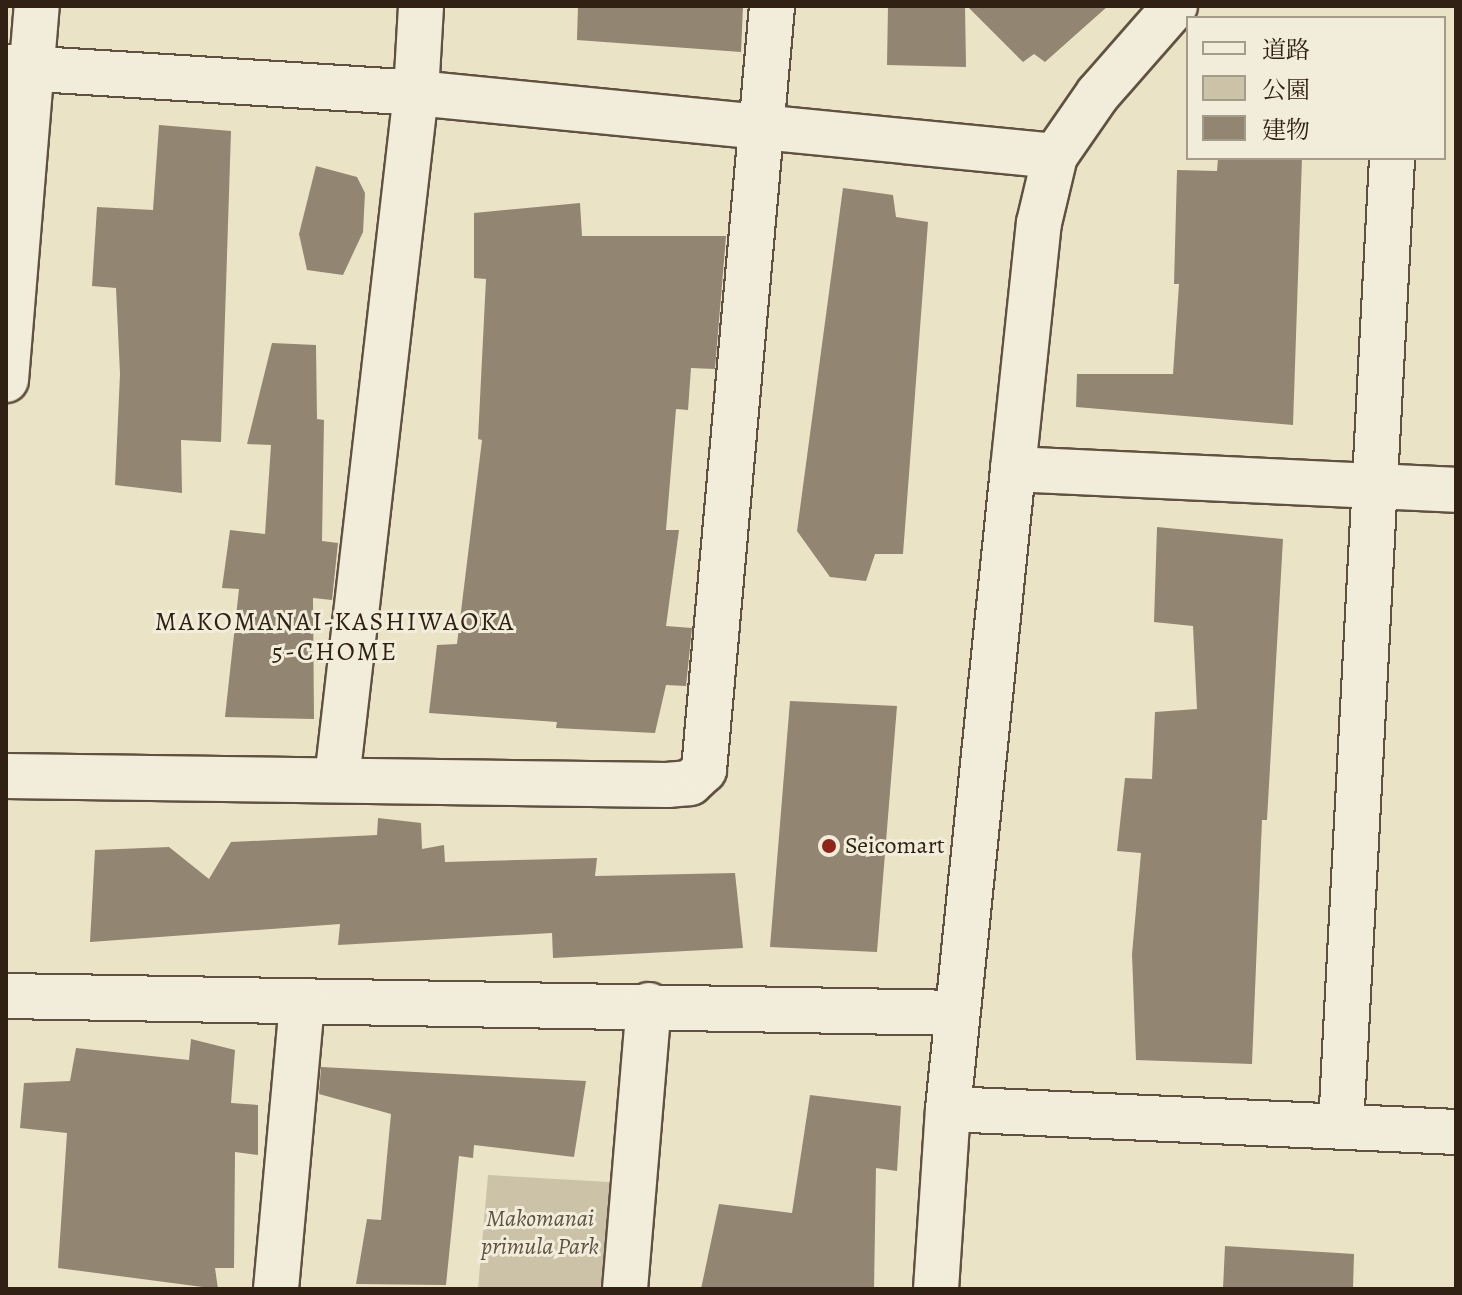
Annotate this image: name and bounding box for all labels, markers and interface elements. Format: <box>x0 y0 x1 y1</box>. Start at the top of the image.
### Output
legend <box>1186 16 1446 160</box>
text: 道路 <box>1262 34 1310 66</box>
text: 公園 <box>1262 74 1310 106</box>
text: 建物 <box>1262 114 1310 146</box>
district label: MAKOMANAI-KASHIWAOKA 5-CHOME <box>155 606 515 668</box>
place label: Seicomart <box>845 832 945 860</box>
marker: Seicomart <box>820 837 838 855</box>
park label: Makomanai primula Park <box>481 1205 599 1261</box>

